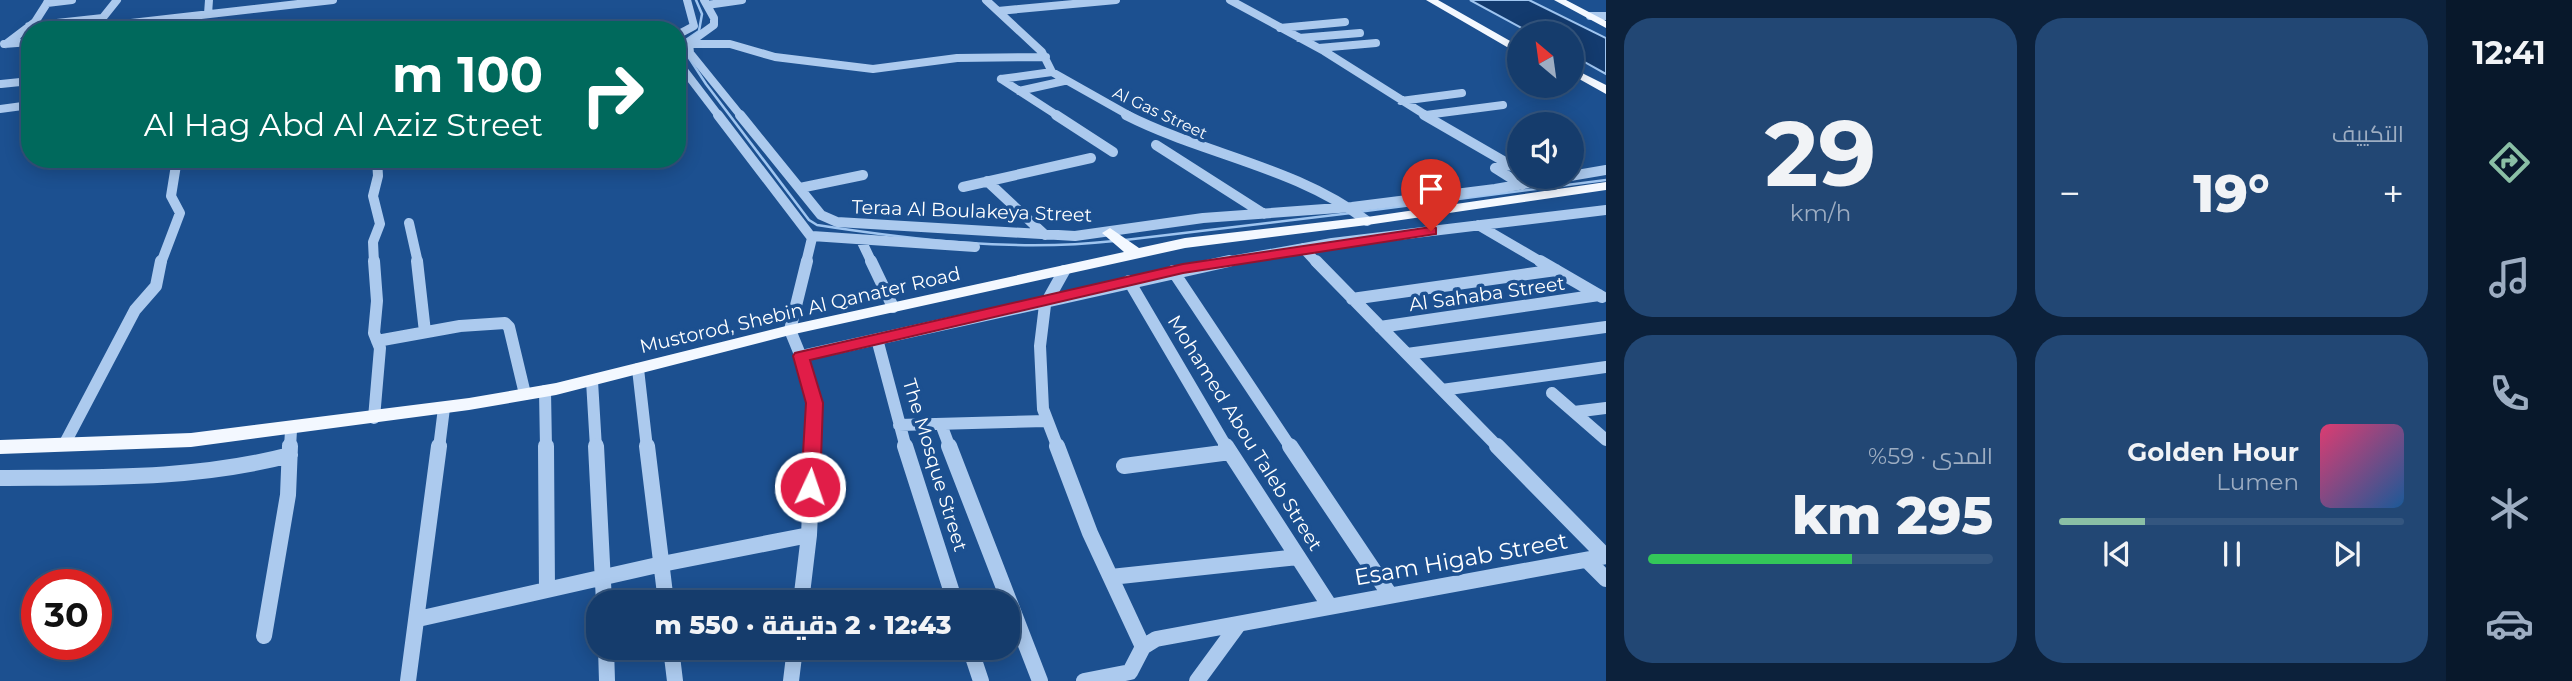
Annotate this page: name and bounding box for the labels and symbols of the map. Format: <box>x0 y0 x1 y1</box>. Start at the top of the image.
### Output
north arrow <box>1507 21 1584 98</box>
street label: Al Gas Street <box>1110 83 1211 143</box>
pin <box>1401 159 1461 231</box>
street label: Teraa Al Boulakeya Street <box>851 195 1093 227</box>
street label: Mustorod, Shebin Al Qanater Road <box>637 262 963 358</box>
street label: Al Sahaba Street <box>1408 272 1567 316</box>
street label: Mohamed Abou Taleb Street <box>1163 311 1327 555</box>
street label: The Mosque Street <box>898 376 972 554</box>
position arrow <box>773 450 847 524</box>
street label: Esam Higab Street <box>1352 526 1570 592</box>
speed limit sign: 30 <box>21 569 112 660</box>

